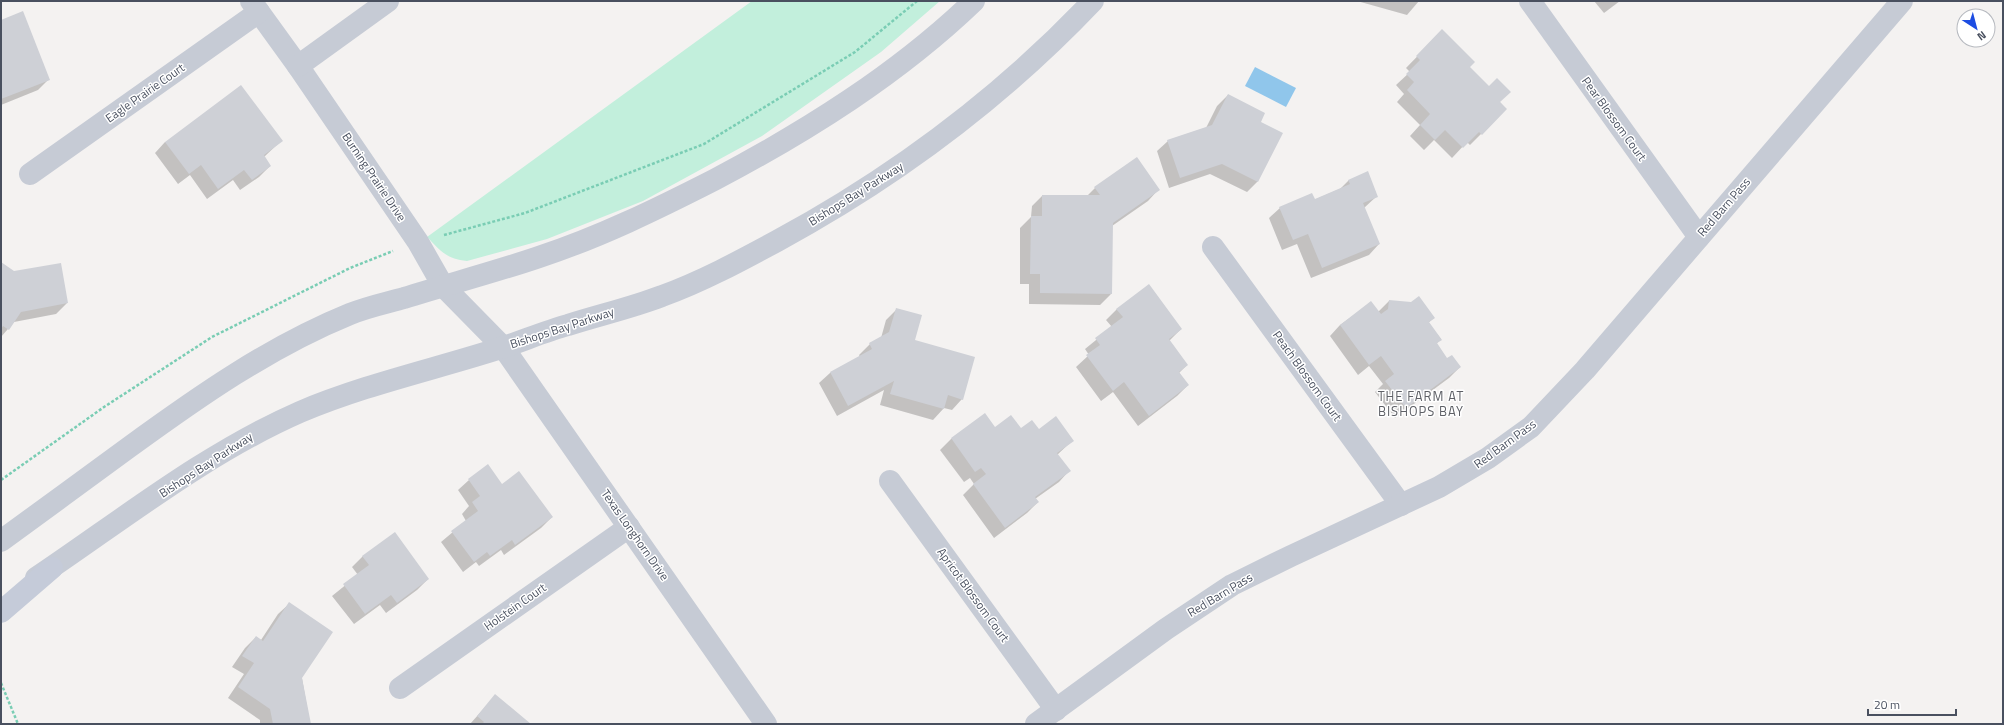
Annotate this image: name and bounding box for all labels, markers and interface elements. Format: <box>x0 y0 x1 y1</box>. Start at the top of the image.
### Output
north arrow <box>1956 8 1996 48</box>
text: N <box>1974 27 1990 45</box>
street label: Eagle Prairie Court <box>101 58 189 127</box>
street label: Pear Blossom Court <box>1577 73 1652 165</box>
street label: Burning Prairie Drive <box>337 128 411 225</box>
street label: Bishops Bay Parkway <box>805 157 907 230</box>
street label: Red Barn Pass <box>1692 173 1755 241</box>
street label: Bishops Bay Parkway <box>507 302 617 353</box>
street label: Peach Blossom Court <box>1268 327 1347 425</box>
district label: THE FARM AT BISHOPS BAY <box>1378 386 1464 421</box>
street label: Red Barn Pass <box>1470 414 1540 473</box>
street label: Bishops Bay Parkway <box>155 427 257 502</box>
street label: Texas Longhorn Drive <box>597 485 674 584</box>
street label: Apricot Blossom Court <box>933 544 1015 647</box>
street label: Red Barn Pass <box>1183 567 1256 622</box>
street label: Holstein Court <box>480 578 550 635</box>
scale bar <box>1868 691 1956 717</box>
text: 20 m <box>1874 695 1900 714</box>

